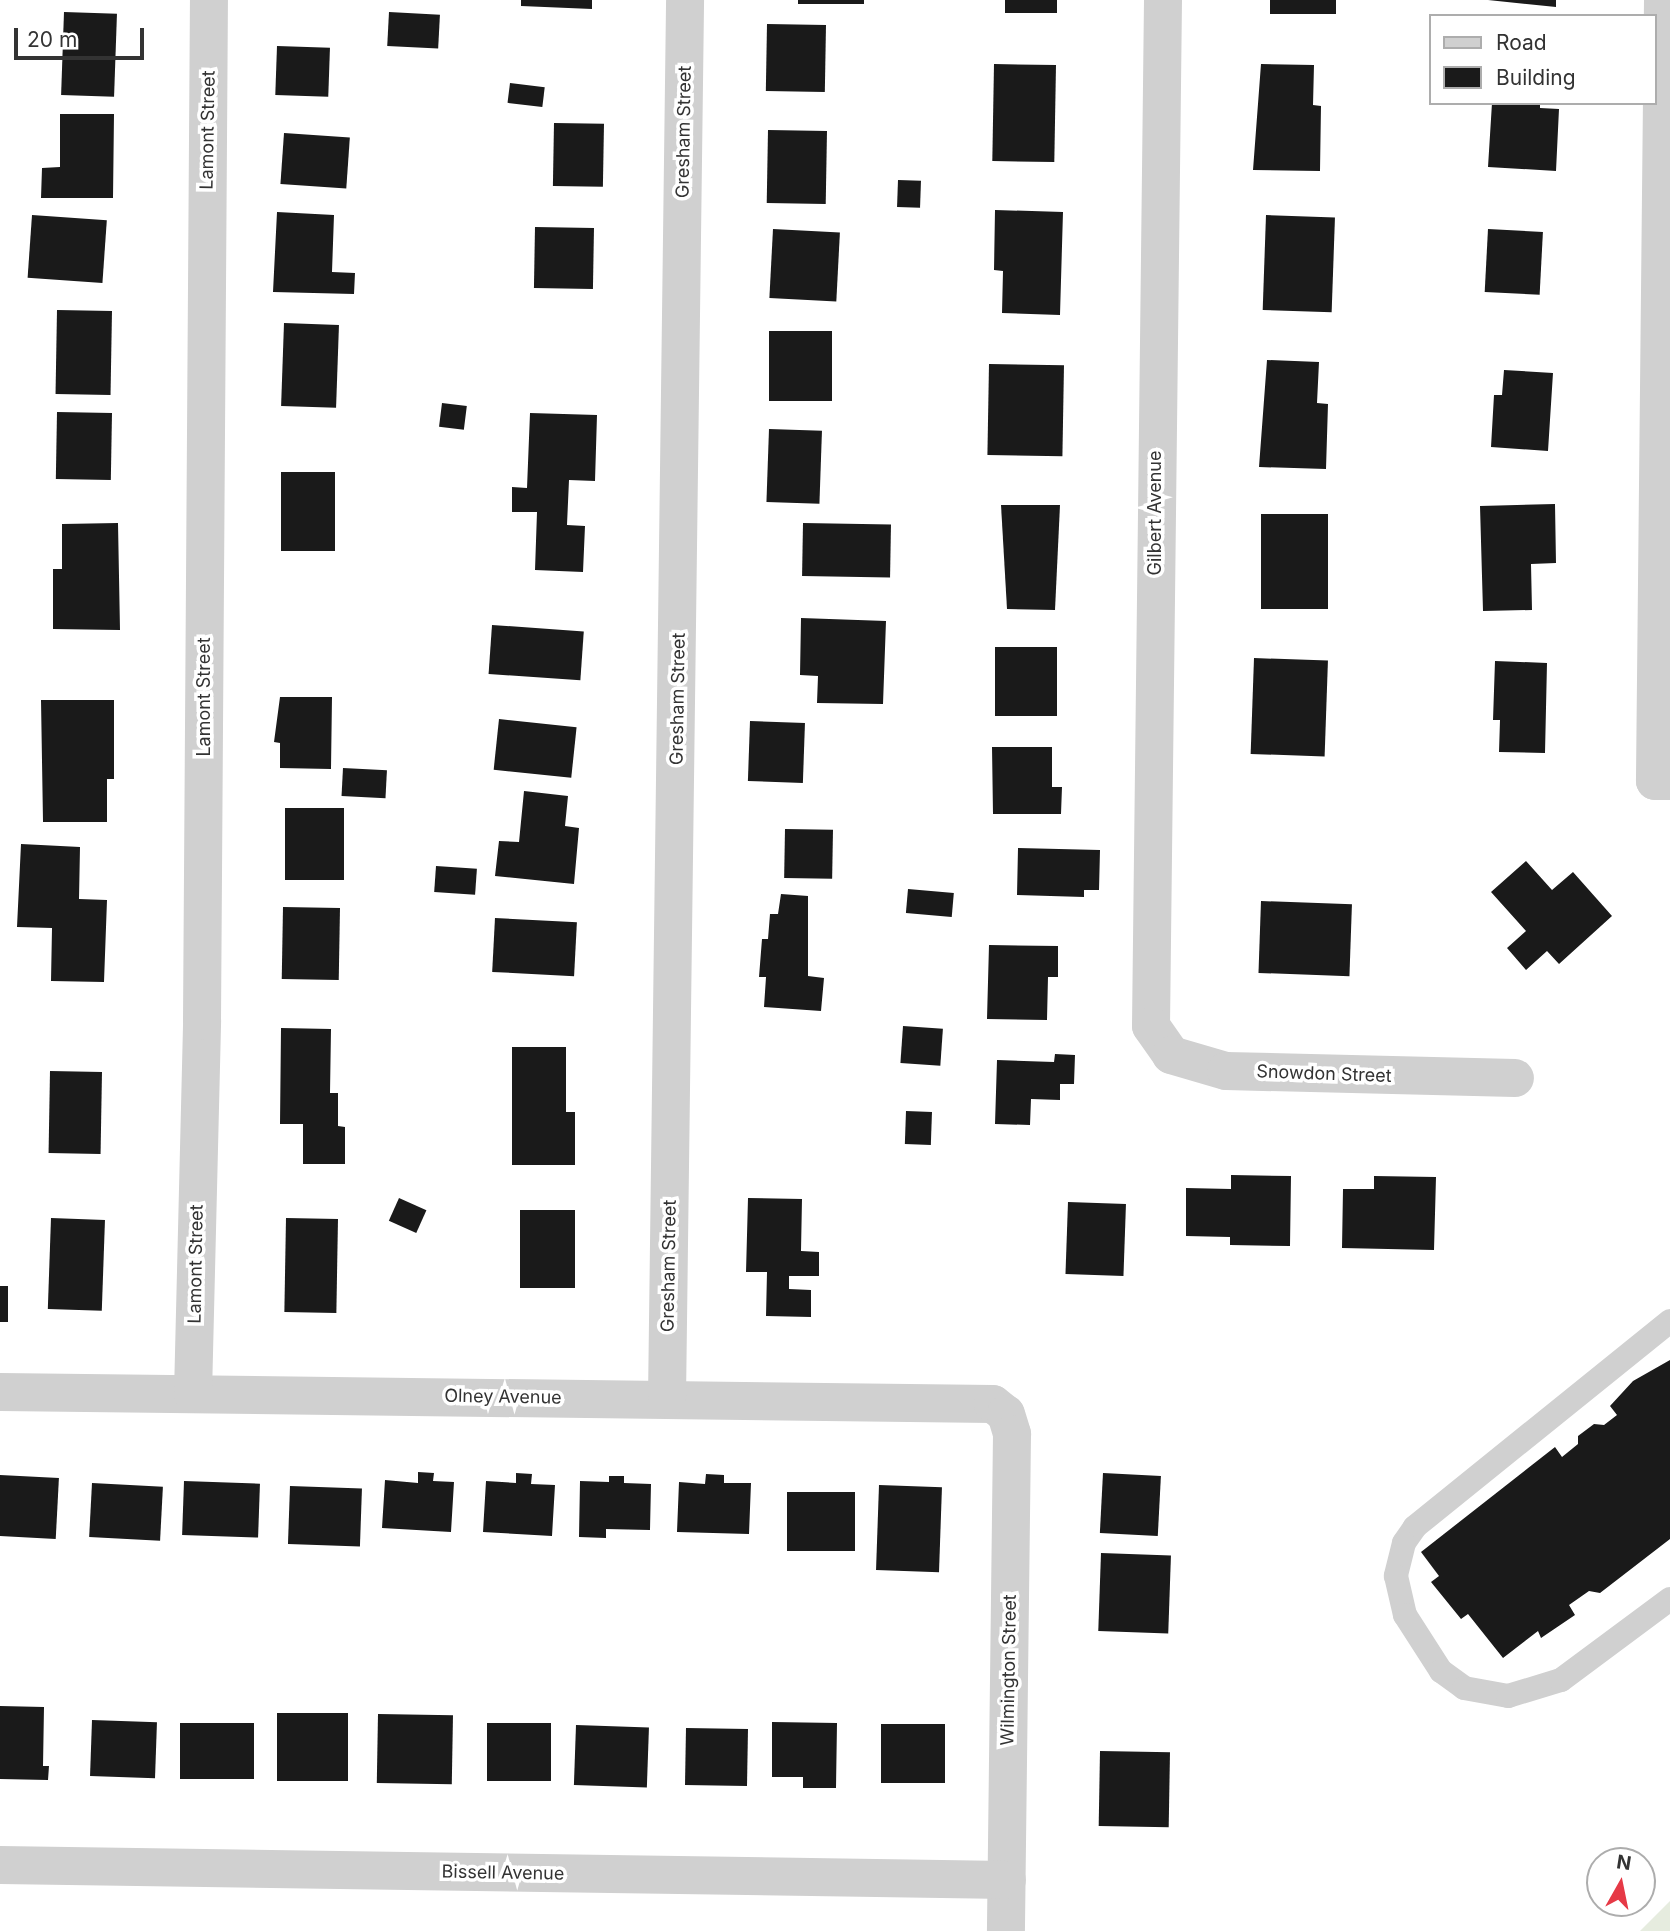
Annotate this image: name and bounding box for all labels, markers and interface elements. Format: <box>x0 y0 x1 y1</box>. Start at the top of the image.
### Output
scale bar <box>18 14 147 58</box>
legend <box>1428 14 1656 105</box>
text: 20 m <box>27 27 77 52</box>
text: Road <box>1496 30 1547 55</box>
text: Building <box>1496 65 1576 90</box>
street label: Gresham Street <box>672 66 696 198</box>
street label: Lamont Street <box>196 70 220 190</box>
street label: Gilbert Avenue <box>1144 451 1166 575</box>
street label: Gresham Street <box>666 633 690 765</box>
street label: Lamont Street <box>193 637 215 757</box>
street label: Snowdon Street <box>1256 1061 1392 1087</box>
street label: Gresham Street <box>657 1200 681 1332</box>
street label: Lamont Street <box>184 1204 208 1324</box>
street label: Olney Avenue <box>444 1385 562 1409</box>
street label: Wilmington Street <box>997 1594 1021 1746</box>
north arrow <box>1586 1847 1656 1917</box>
text: N <box>1615 1850 1633 1875</box>
street label: Bissell Avenue <box>441 1861 565 1885</box>

